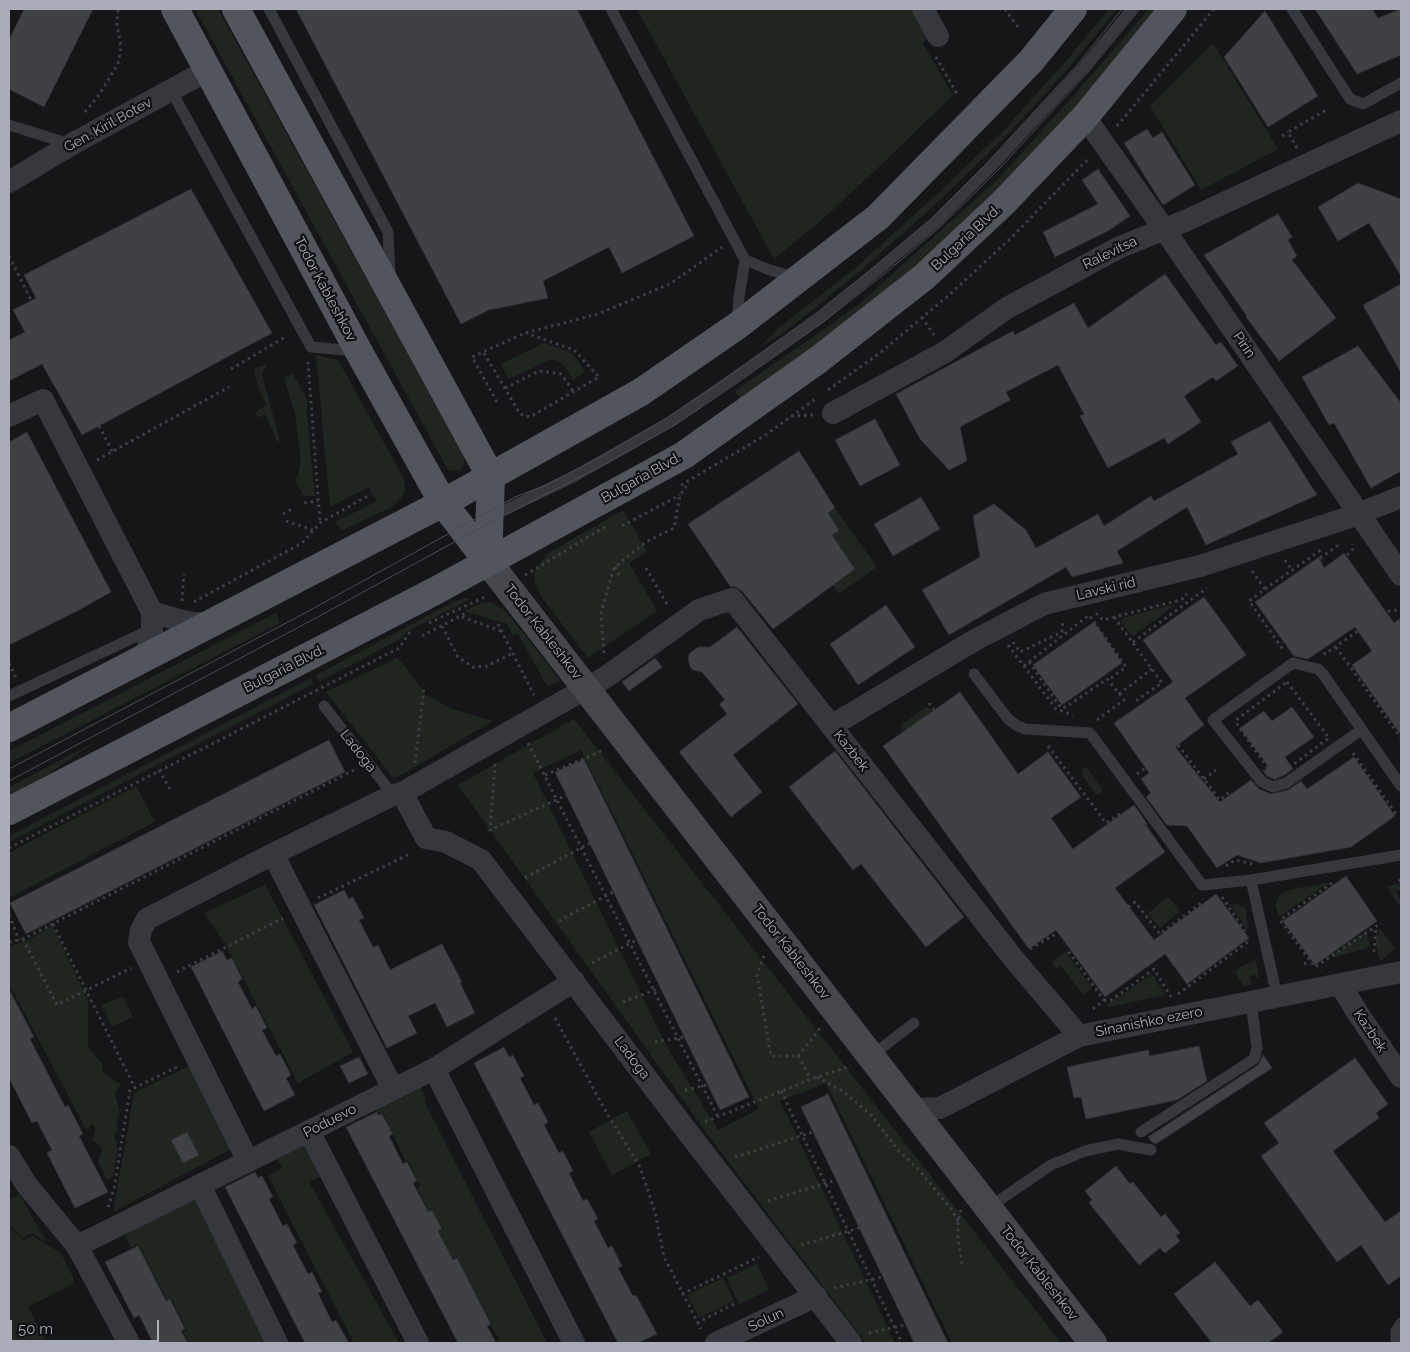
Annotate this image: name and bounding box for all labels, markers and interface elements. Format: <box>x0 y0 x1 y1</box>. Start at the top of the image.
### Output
street label: Gen. Kiril Botev <box>61 94 155 156</box>
street label: Bulgaria Blvd. <box>928 202 1004 274</box>
street label: Ralevitsa <box>1080 233 1140 273</box>
street label: Todor Kableshkov <box>290 234 360 344</box>
street label: Pirin <box>1229 329 1259 361</box>
street label: Bulgaria Blvd. <box>598 449 684 507</box>
street label: Lavski rid <box>1075 574 1137 604</box>
street label: Todor Kableshkov <box>501 581 585 683</box>
street label: Bulgaria Blvd. <box>241 641 327 697</box>
street label: Ladoga <box>336 726 380 776</box>
street label: Kazbek <box>830 727 872 775</box>
street label: Todor Kableshkov <box>749 901 833 1003</box>
street label: Sinanishko ezero <box>1094 1003 1204 1041</box>
street label: Kazbek <box>1350 1006 1390 1056</box>
street label: Ladoga <box>611 1033 653 1083</box>
street label: Poduevo <box>301 1100 359 1142</box>
street label: Todor Kableshkov <box>997 1222 1081 1324</box>
street label: Solun <box>746 1305 786 1335</box>
scale bar <box>12 1310 161 1342</box>
text: 50 m <box>18 1320 53 1338</box>

